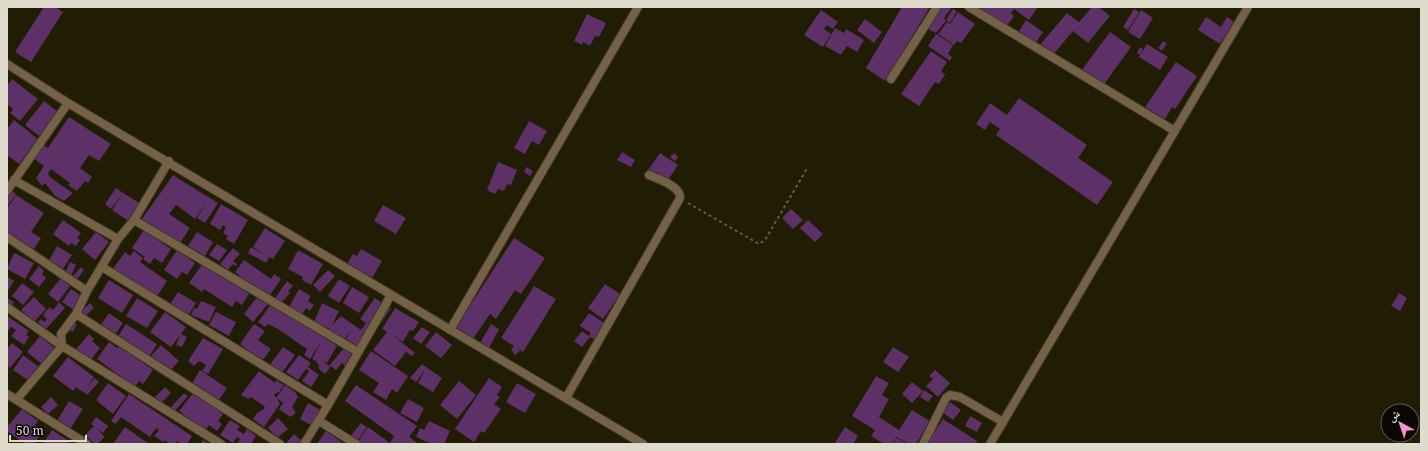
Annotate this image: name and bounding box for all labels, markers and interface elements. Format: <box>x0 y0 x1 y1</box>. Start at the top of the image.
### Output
north arrow <box>1380 403 1420 443</box>
text: ش <box>1384 405 1403 425</box>
scale bar <box>10 417 86 443</box>
text: 50 m <box>16 422 44 439</box>

